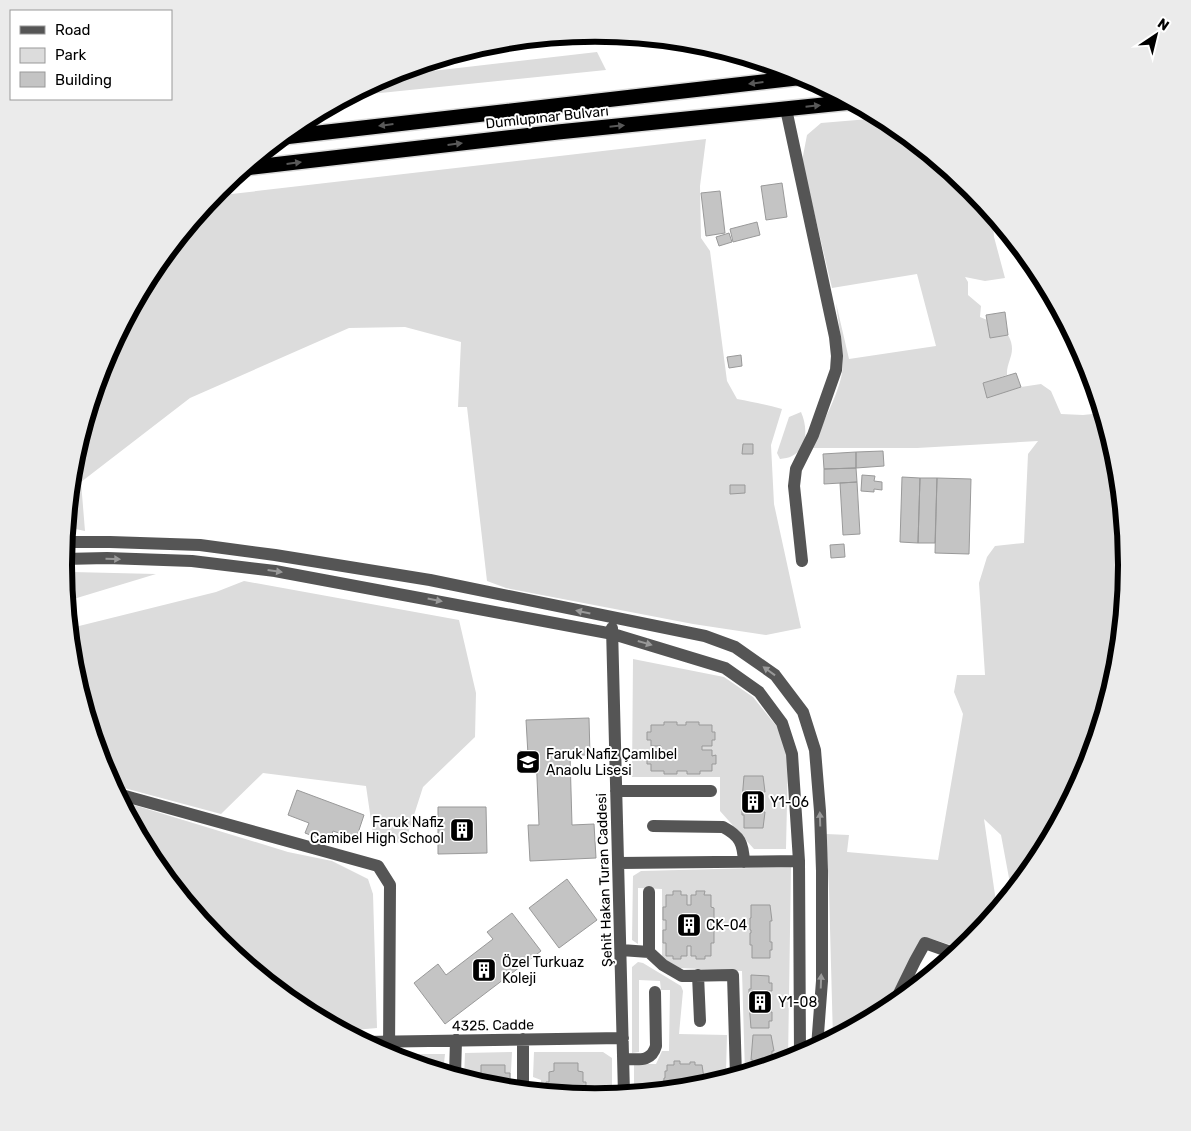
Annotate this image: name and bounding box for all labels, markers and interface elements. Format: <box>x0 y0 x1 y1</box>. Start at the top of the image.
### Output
legend <box>10 10 172 100</box>
north arrow <box>1131 10 1181 60</box>
text: N <box>1154 15 1172 35</box>
text: Road <box>55 21 91 39</box>
text: Park <box>55 46 86 64</box>
text: Building <box>55 71 112 89</box>
one-way arrow <box>748 79 764 87</box>
one-way arrow <box>806 102 822 110</box>
street label: Dumlupınar Bulvarı <box>485 103 610 132</box>
one-way arrow <box>378 121 394 129</box>
one-way arrow <box>609 122 625 130</box>
one-way arrow <box>448 140 464 148</box>
one-way arrow <box>286 159 302 167</box>
one-way arrow <box>105 555 121 563</box>
one-way arrow <box>267 567 283 575</box>
one-way arrow <box>427 597 443 605</box>
one-way arrow <box>575 608 591 616</box>
one-way arrow <box>638 640 653 648</box>
one-way arrow <box>762 666 776 676</box>
place label: Faruk Nafiz Çamlıbel Anaolu Lisesi <box>546 746 677 779</box>
school or university icon: Faruk Nafiz Çamlıbel Anaolu Lisesi <box>515 749 541 775</box>
building icon: Y1-06 <box>740 789 766 815</box>
street label: Şehit Hakan Turan Caddesi <box>593 793 616 967</box>
place label: Y1-06 <box>770 794 809 811</box>
one-way arrow <box>816 810 824 826</box>
place label: Faruk Nafiz Camibel High School <box>310 814 444 847</box>
building icon: Faruk Nafiz Camibel High School <box>449 817 475 843</box>
building icon: CK-04 <box>676 912 702 938</box>
place label: CK-04 <box>706 917 748 934</box>
place label: Özel Turkuaz Koleji <box>502 954 584 987</box>
building icon: Özel Turkuaz Koleji <box>471 957 497 983</box>
one-way arrow <box>818 973 826 989</box>
building icon: Y1-08 <box>747 989 773 1015</box>
place label: Y1-08 <box>778 994 817 1011</box>
street label: 4325. Cadde <box>452 1016 534 1035</box>

